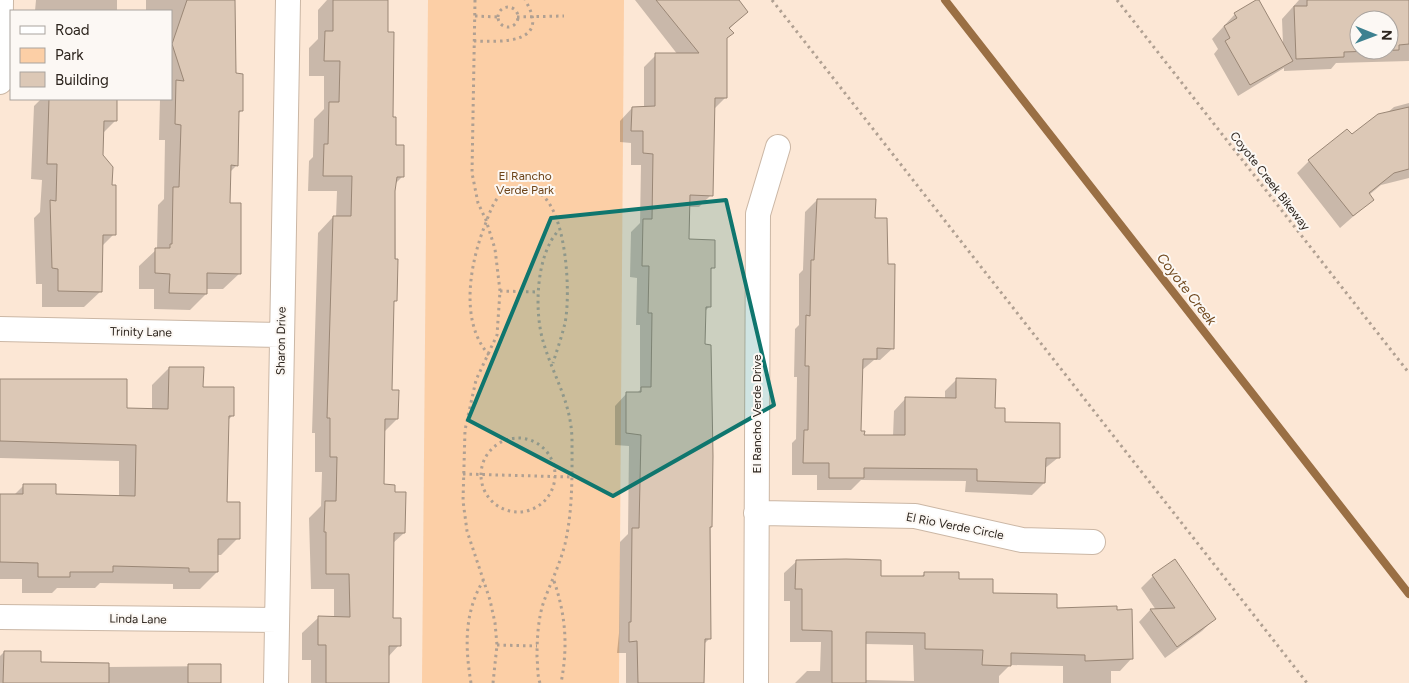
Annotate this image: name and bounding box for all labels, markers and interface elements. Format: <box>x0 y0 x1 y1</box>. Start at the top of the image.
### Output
legend <box>10 10 172 100</box>
north arrow <box>1349 10 1399 60</box>
text: Road <box>55 21 90 39</box>
text: N <box>1378 30 1395 41</box>
text: Park <box>55 46 84 64</box>
text: Building <box>55 71 109 89</box>
street label: Coyote Creek Bikeway <box>1227 129 1313 234</box>
park label: El Rancho Verde Park <box>496 169 554 197</box>
water label: Coyote Creek <box>1153 250 1221 330</box>
street label: Sharon Drive <box>273 306 289 375</box>
street label: Trinity Lane <box>110 324 172 340</box>
street label: El Rancho Verde Drive <box>750 354 764 473</box>
street label: El Rio Verde Circle <box>905 510 1005 542</box>
street label: Linda Lane <box>109 611 167 627</box>

